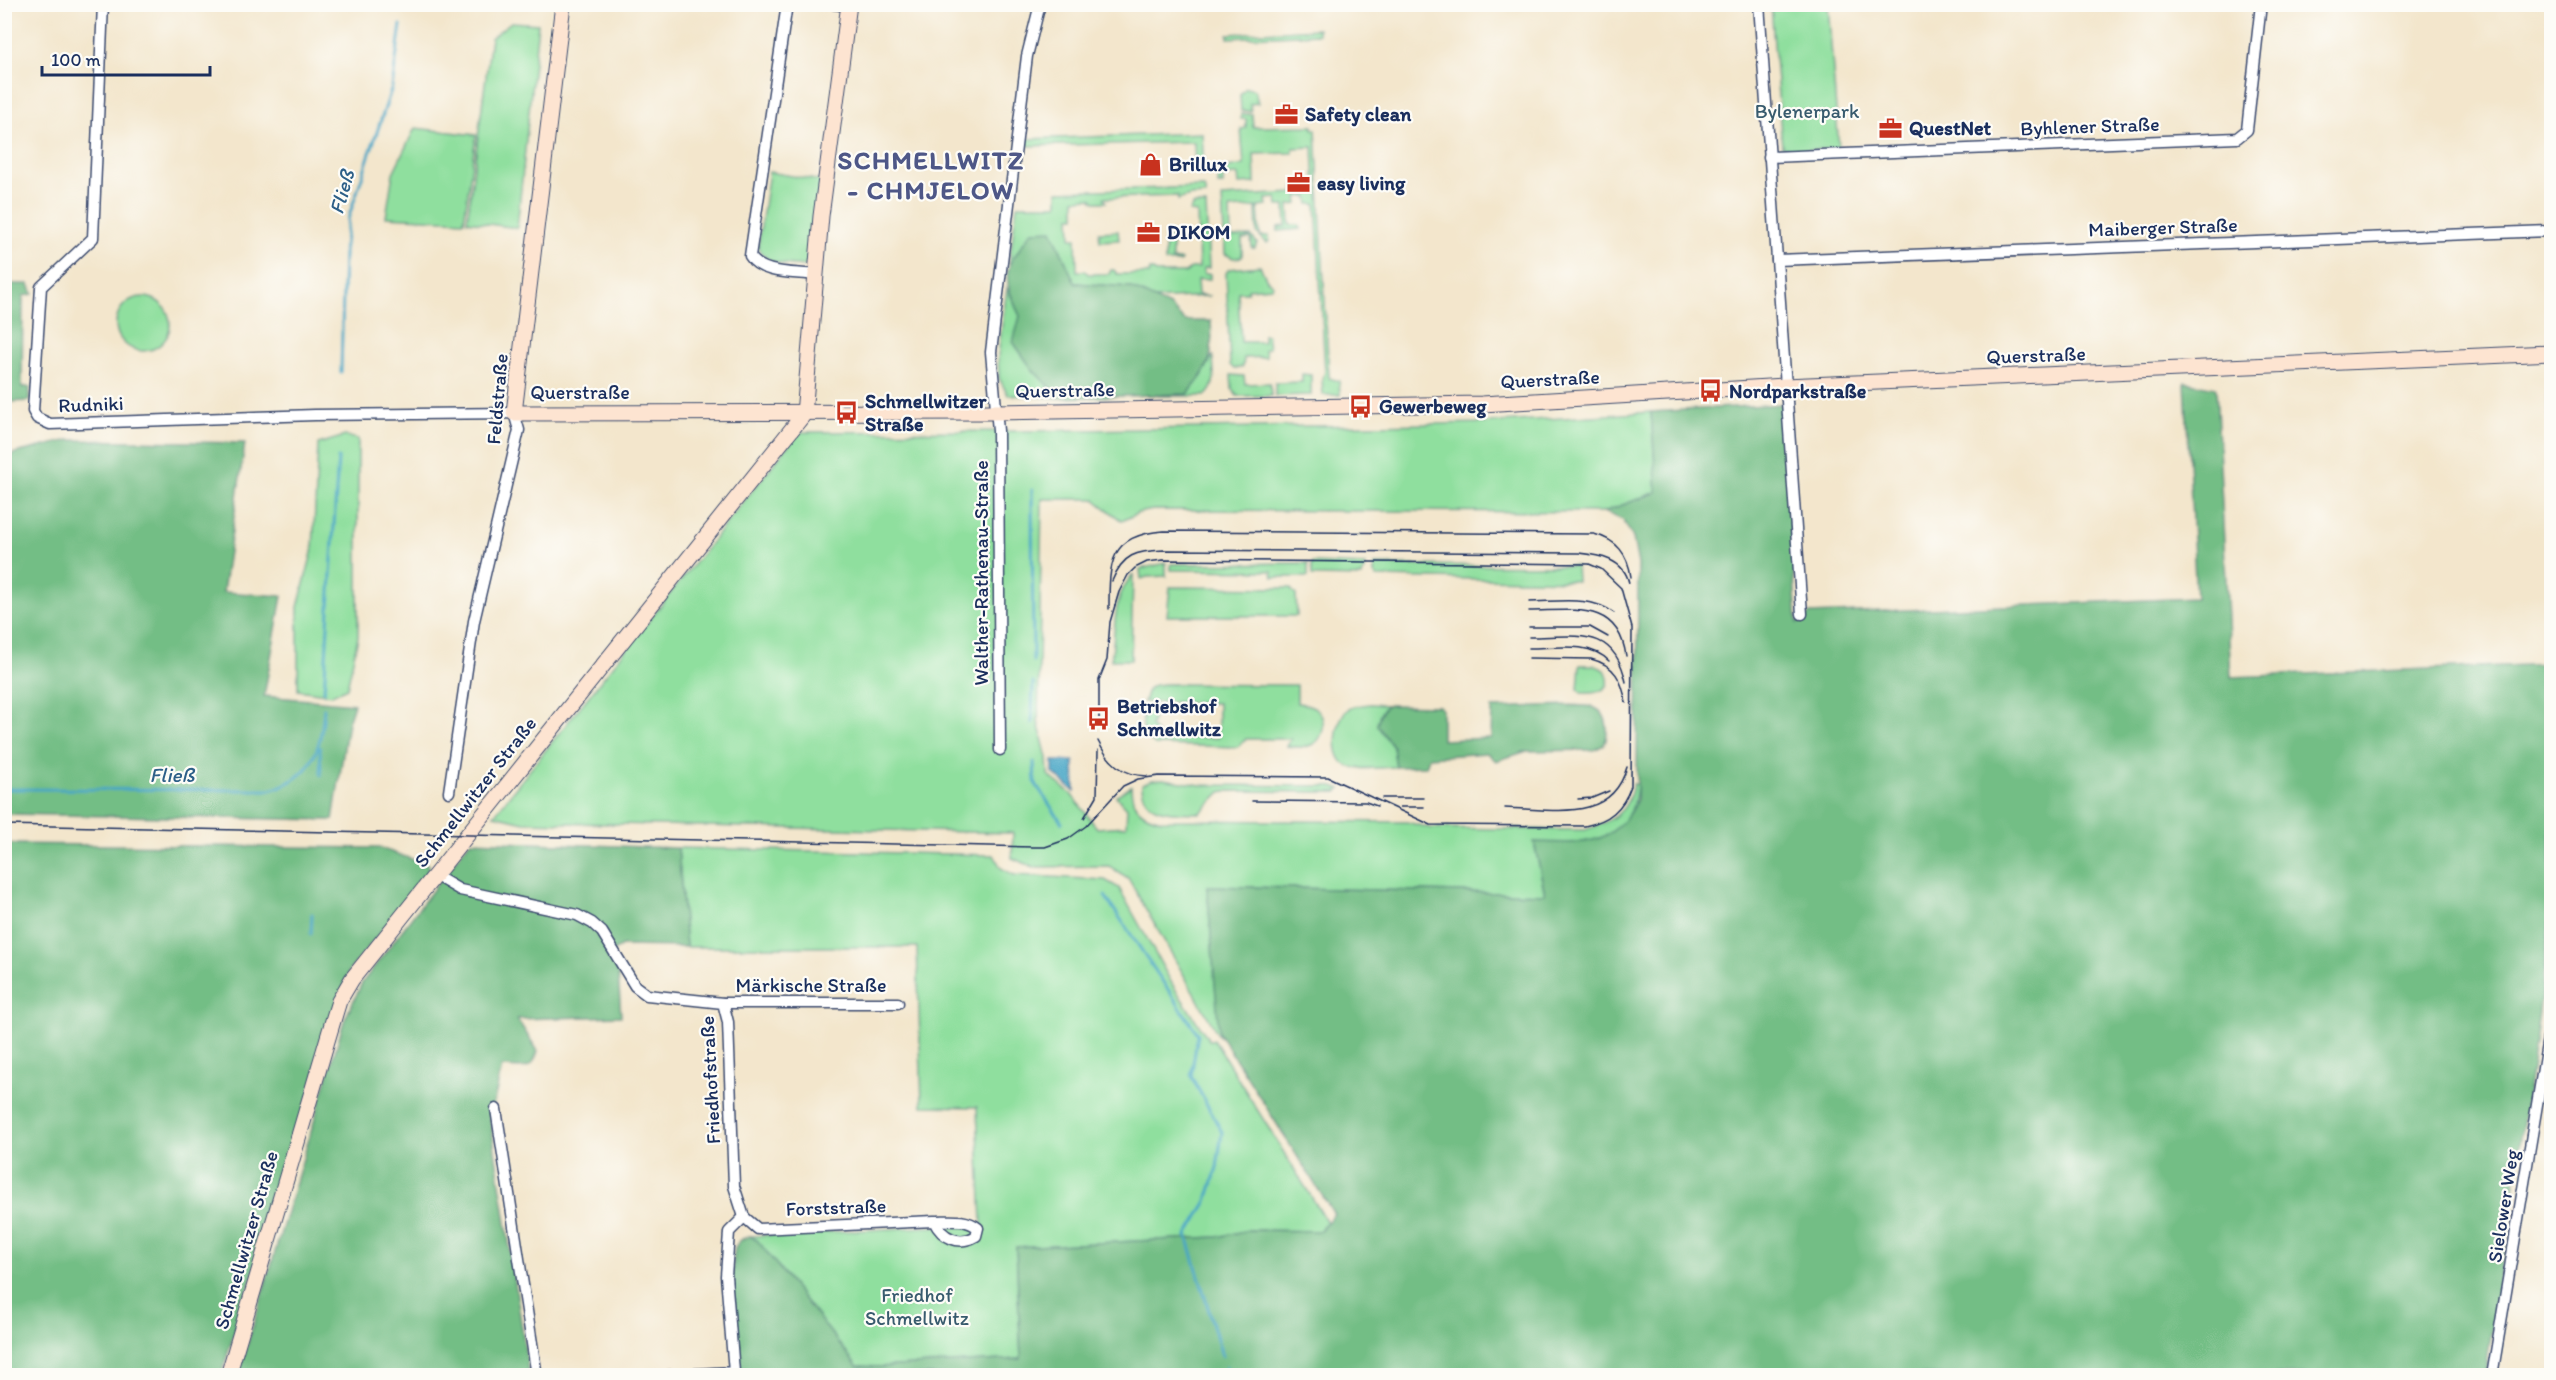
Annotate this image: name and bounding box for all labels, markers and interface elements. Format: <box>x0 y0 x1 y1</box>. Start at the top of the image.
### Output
scale bar <box>42 39 210 77</box>
text: 100 m <box>51 49 101 71</box>
park label: Bylenerpark <box>1755 99 1860 123</box>
office icon: Safety clean <box>1274 101 1300 127</box>
place label: Safety clean <box>1305 102 1412 127</box>
street label: Byhlener Straße <box>2020 112 2160 140</box>
office icon: QuestNet <box>1878 115 1904 141</box>
place label: QuestNet <box>1909 116 1992 140</box>
district label: SCHMELLWITZ - CHMJELOW <box>838 144 1024 206</box>
shop icon: Brillux <box>1138 151 1164 177</box>
place label: Brillux <box>1169 152 1228 176</box>
water label: Fließ <box>323 166 360 217</box>
office icon: easy living <box>1286 170 1312 196</box>
place label: easy living <box>1317 171 1406 196</box>
street label: Maiberger Straße <box>2088 212 2238 242</box>
office icon: DIKOM <box>1136 219 1162 245</box>
place label: DIKOM <box>1167 220 1230 244</box>
street label: Querstraße <box>1986 341 2086 369</box>
street label: Feldstraße <box>481 352 513 446</box>
street label: Querstraße <box>1500 364 1600 394</box>
street label: Querstraße <box>1015 377 1115 403</box>
bus stop icon: Nordparkstraße <box>1698 378 1724 404</box>
place label: Nordparkstraße <box>1729 379 1867 404</box>
street label: Querstraße <box>530 380 630 404</box>
place label: Schmellwitzer Straße <box>865 389 988 436</box>
street label: Rudniki <box>58 391 124 417</box>
bus stop icon: Gewerbeweg <box>1348 393 1374 419</box>
place label: Gewerbeweg <box>1379 394 1487 419</box>
bus stop icon: Schmellwitzer Straße <box>834 400 860 426</box>
street label: Walther-Rathenau-Straße <box>969 460 993 686</box>
place label: Betriebshof Schmellwitz <box>1117 694 1222 741</box>
bus stop icon: Betriebshof Schmellwitz <box>1086 705 1112 731</box>
street label: Schmellwitzer Straße <box>409 712 541 872</box>
water label: Fließ <box>150 762 196 787</box>
street label: Märkische Straße <box>736 973 886 997</box>
street label: Friedhofstraße <box>695 1015 725 1145</box>
street label: Sielower Weg <box>2482 1147 2524 1264</box>
street label: Schmellwitzer Straße <box>209 1148 283 1332</box>
street label: Forststraße <box>785 1193 887 1221</box>
park label: Friedhof Schmellwitz <box>865 1283 969 1330</box>

